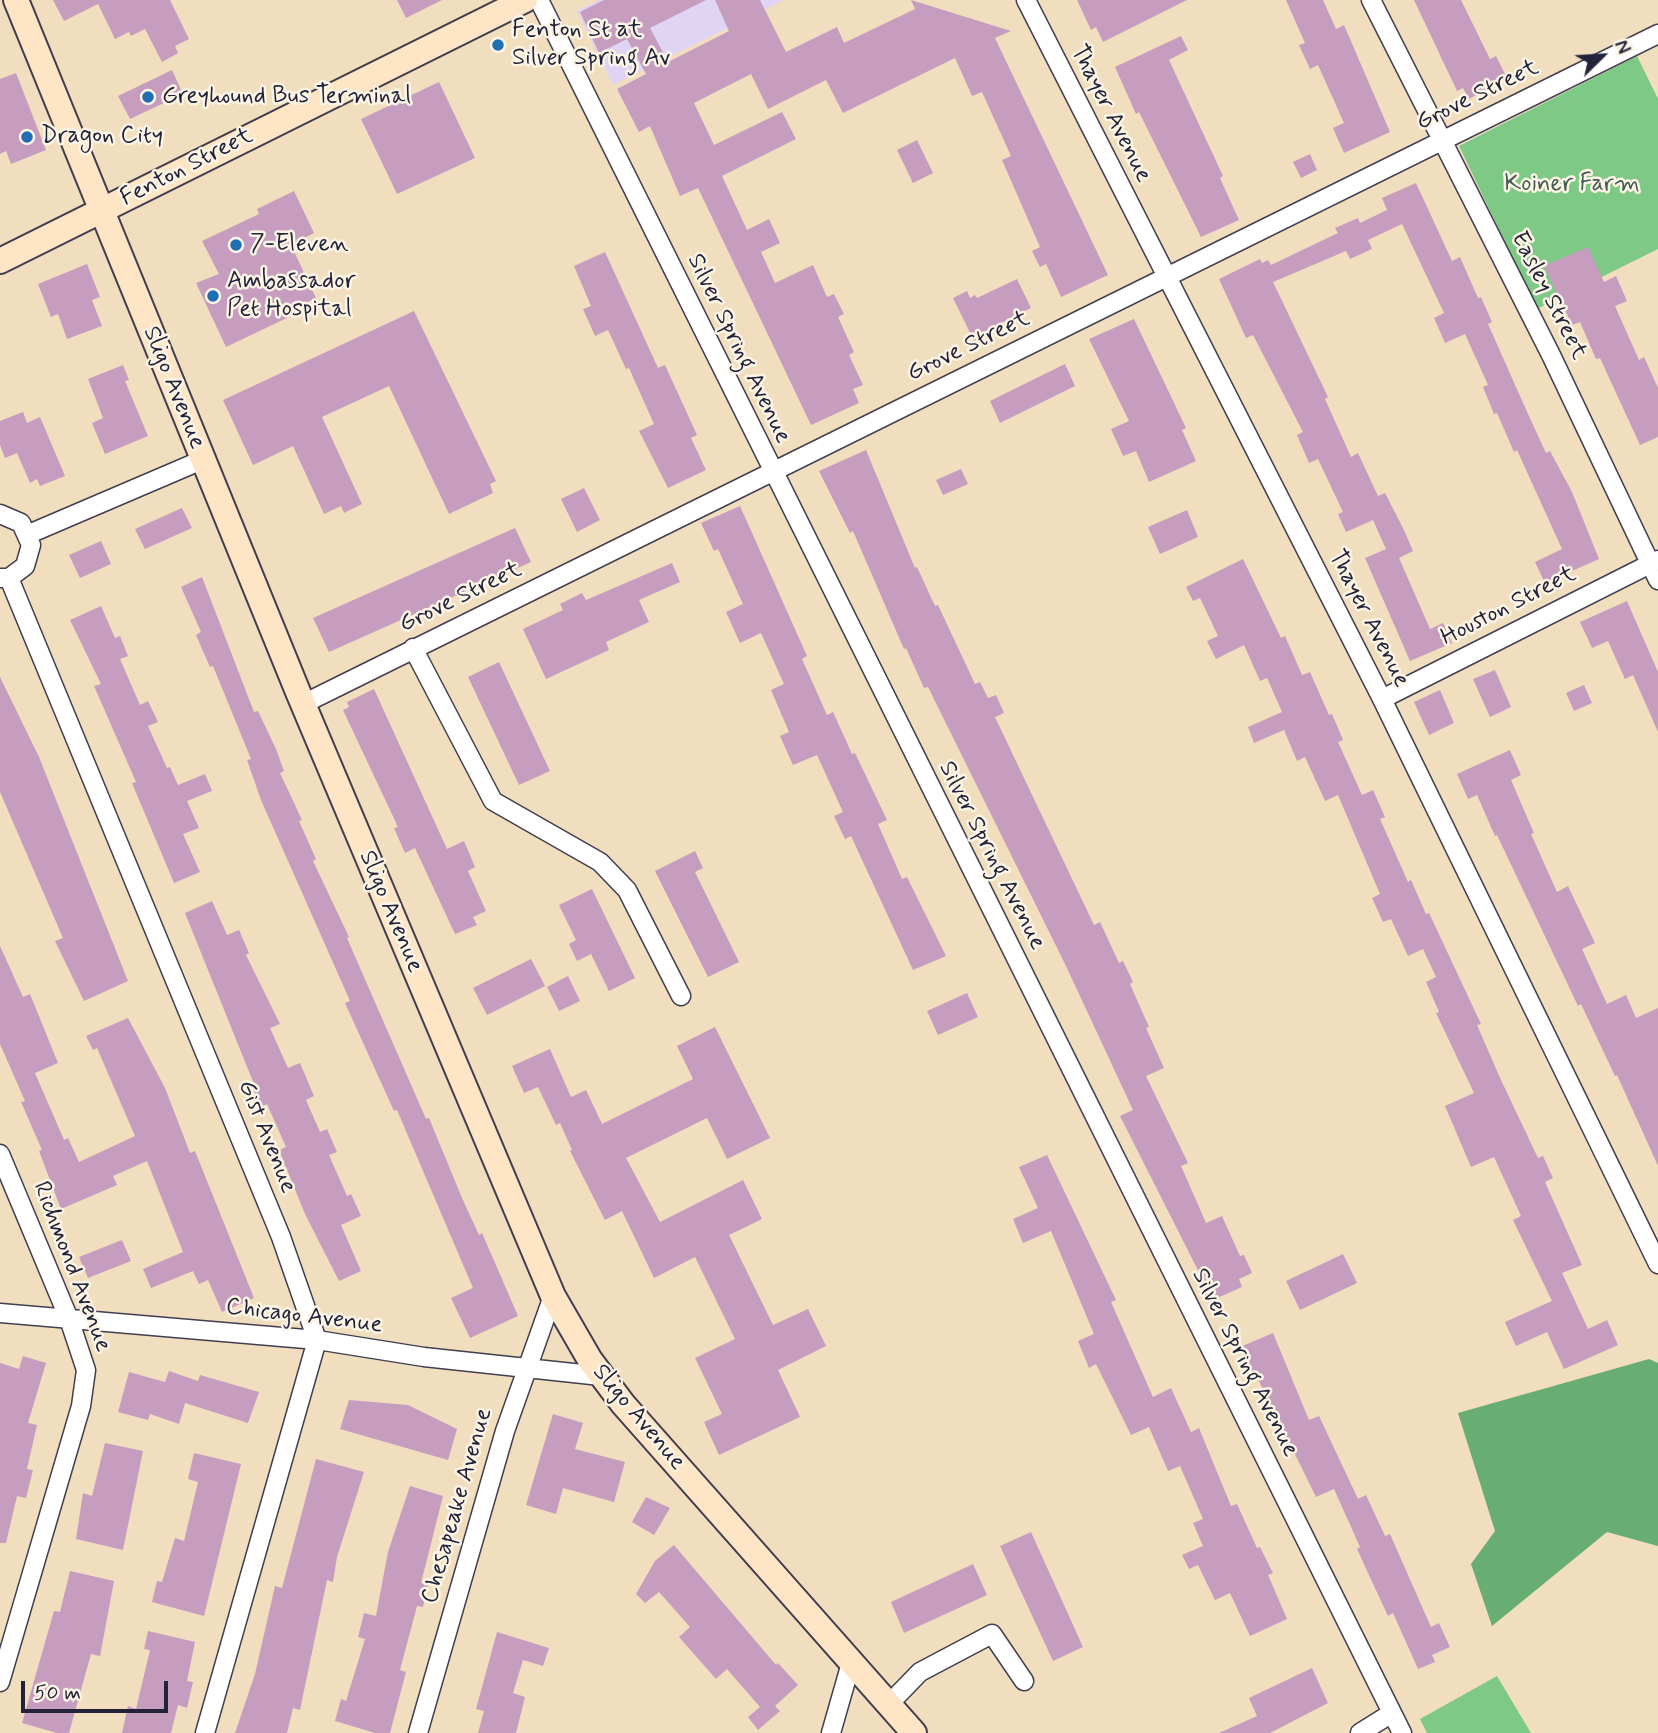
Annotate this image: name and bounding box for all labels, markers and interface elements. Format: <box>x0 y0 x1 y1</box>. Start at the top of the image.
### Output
place label: Fenton St at Silver Spring Av <box>512 17 670 73</box>
north arrow <box>1567 21 1637 91</box>
text: N <box>1608 36 1636 58</box>
marker: Fenton St at Silver Spring Av <box>490 37 506 53</box>
street label: Thayer Avenue <box>1063 40 1157 188</box>
street label: Grove Street <box>1412 54 1544 138</box>
place label: Greyhound Bus Terminal <box>162 83 411 111</box>
marker: Greyhound Bus Terminal <box>140 89 156 105</box>
street label: Fenton Street <box>116 122 258 214</box>
place label: Dragon City <box>41 123 163 151</box>
marker: Dragon City <box>19 129 35 145</box>
park label: Koiner Farm <box>1504 171 1640 199</box>
street label: Easley Street <box>1503 227 1593 365</box>
place label: 7-Eleven <box>250 231 349 259</box>
marker: 7-Eleven <box>228 237 244 253</box>
street label: Silver Spring Avenue <box>680 249 796 449</box>
place label: Ambassador Pet Hospital <box>227 268 356 324</box>
marker: Ambassador Pet Hospital <box>205 288 221 304</box>
street label: Grove Street <box>903 305 1035 389</box>
street label: Sligo Avenue <box>135 323 211 453</box>
street label: Thayer Avenue <box>1321 545 1415 693</box>
street label: Grove Street <box>395 556 527 640</box>
street label: Houston Street <box>1437 561 1581 653</box>
street label: Silver Spring Avenue <box>931 757 1051 955</box>
street label: Sligo Avenue <box>351 847 429 977</box>
street label: Gist Avenue <box>230 1076 302 1198</box>
street label: Richmond Avenue <box>25 1178 117 1356</box>
street label: Silver Spring Avenue <box>1184 1264 1304 1462</box>
street label: Chicago Avenue <box>224 1293 384 1341</box>
street label: Sligo Avenue <box>585 1359 691 1477</box>
street label: Chesapeake Avenue <box>416 1405 500 1607</box>
scale bar <box>24 1666 172 1710</box>
text: 50 m <box>34 1679 81 1707</box>

